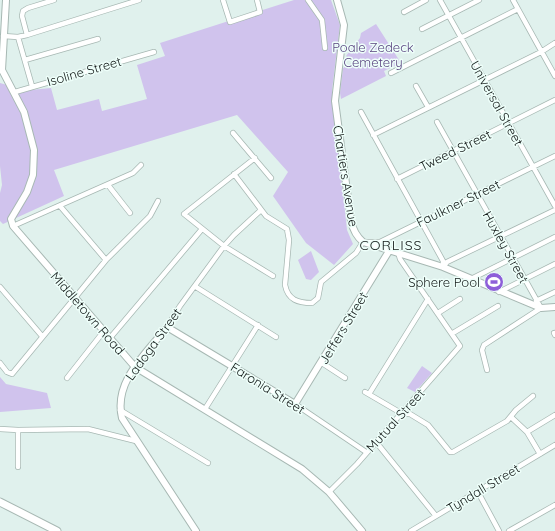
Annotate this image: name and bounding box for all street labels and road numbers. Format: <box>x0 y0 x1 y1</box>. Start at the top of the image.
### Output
street label: Isoline Street <box>45 53 123 89</box>
street label: Universal Street <box>467 58 527 148</box>
street label: Chartiers Avenue <box>330 124 362 228</box>
street label: Tweed Street <box>417 126 493 174</box>
street label: Faulkner Street <box>414 176 502 230</box>
street label: Huxley Street <box>480 208 532 286</box>
street label: Middletown Road <box>48 268 128 358</box>
street label: Jeffers Street <box>315 289 371 367</box>
street label: Ladoga Street <box>121 305 185 383</box>
street label: Faronia Street <box>228 359 308 417</box>
street label: Mutual Street <box>362 385 428 455</box>
street label: Tyndall Street <box>444 460 522 516</box>

